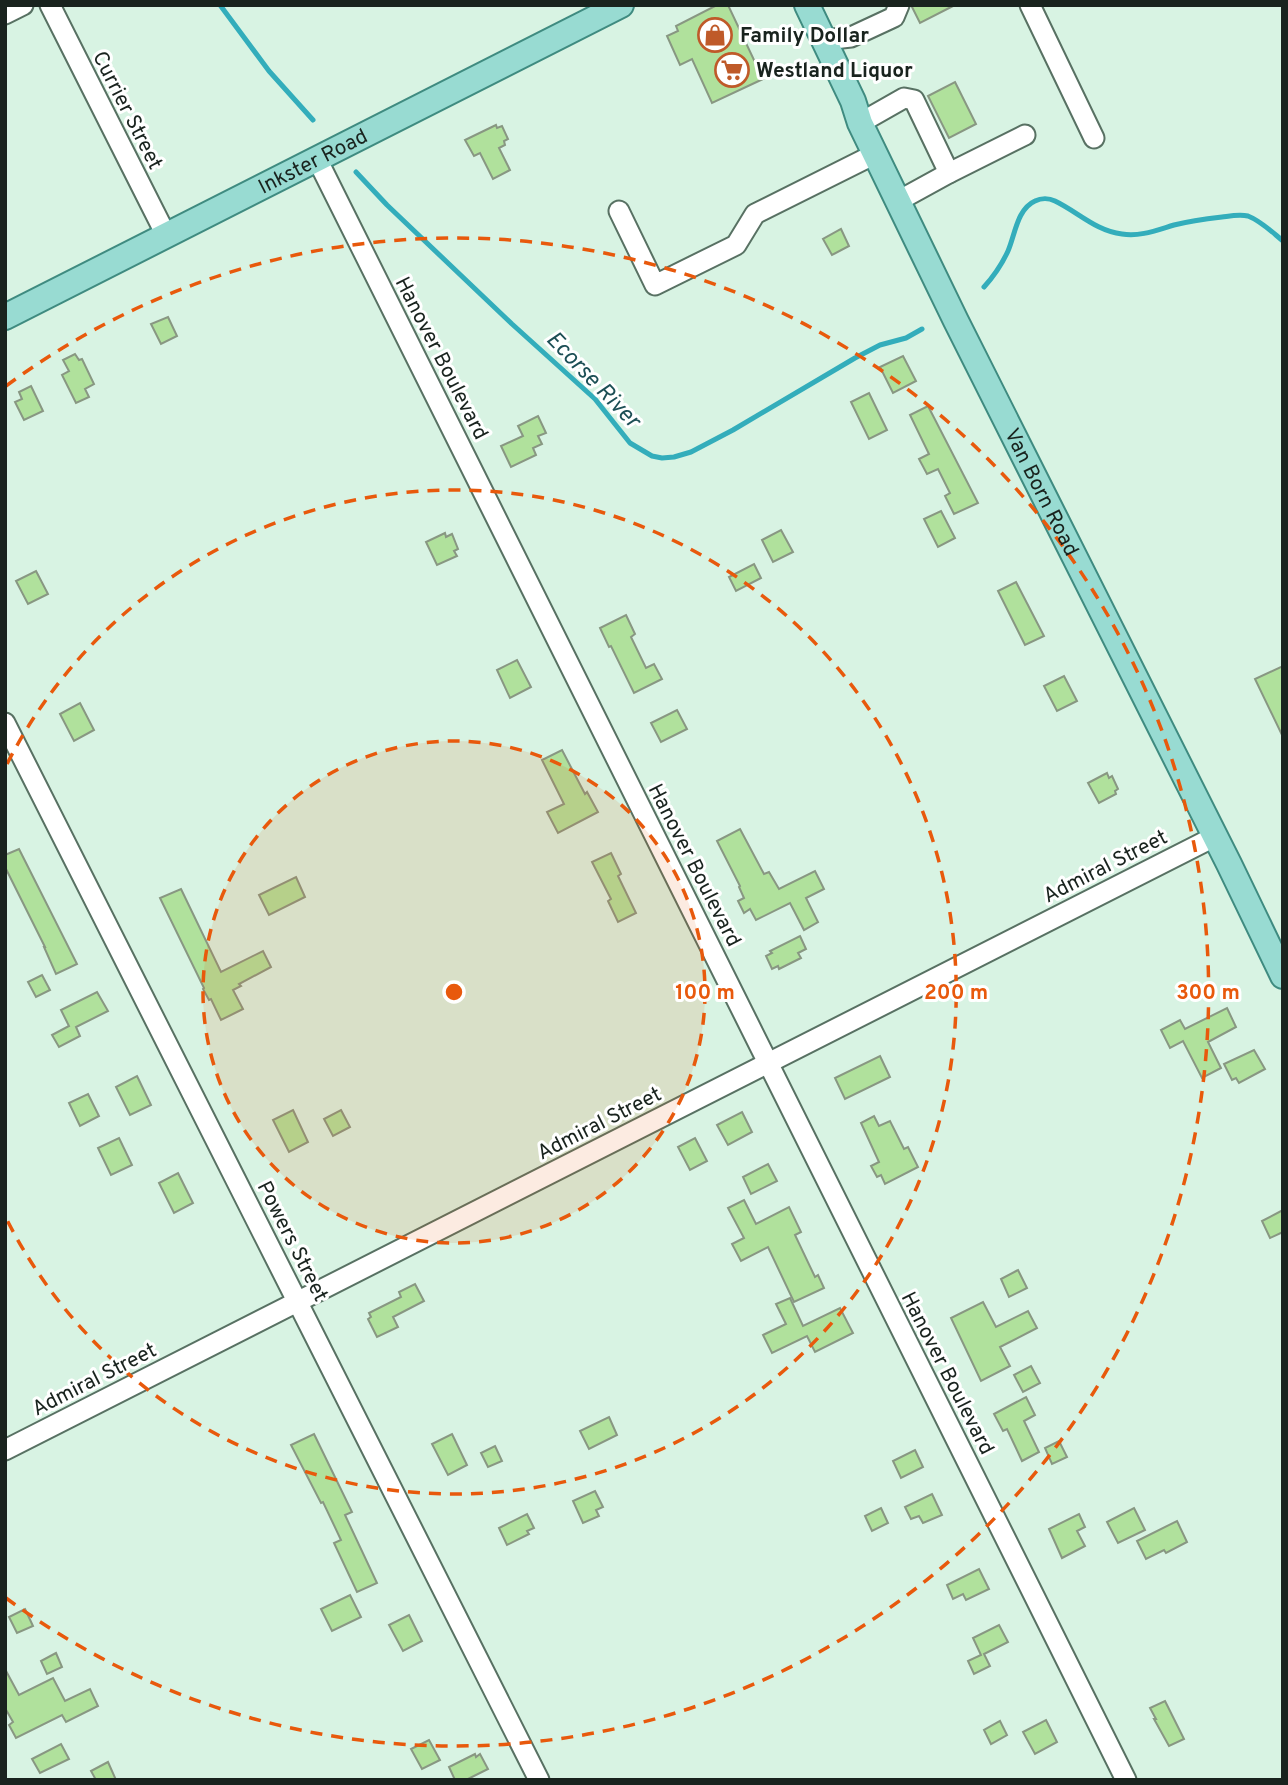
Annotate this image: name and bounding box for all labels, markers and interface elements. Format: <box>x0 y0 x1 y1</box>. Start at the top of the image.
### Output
shop icon: Family Dollar <box>696 16 734 54</box>
place label: Family Dollar <box>740 23 869 50</box>
street label: Currier Street <box>85 47 168 174</box>
supermarket icon: Westland Liquor <box>713 51 751 89</box>
place label: Westland Liquor <box>756 58 913 85</box>
street label: Inkster Road <box>254 123 373 201</box>
street label: Hanover Boulevard <box>388 273 493 445</box>
water label: Ecorse River <box>539 326 647 437</box>
street label: Van Born Road <box>997 424 1084 561</box>
street label: Hanover Boulevard <box>641 780 746 952</box>
street label: Admiral Street <box>1039 824 1172 910</box>
centre of rings <box>442 980 466 1004</box>
text: 100 m <box>675 980 735 1007</box>
text: 200 m <box>924 980 988 1007</box>
text: 300 m <box>1176 980 1240 1007</box>
street label: Admiral Street <box>533 1081 666 1167</box>
street label: Powers Street <box>250 1177 334 1306</box>
street label: Hanover Boulevard <box>894 1288 999 1460</box>
street label: Admiral Street <box>28 1337 161 1423</box>

